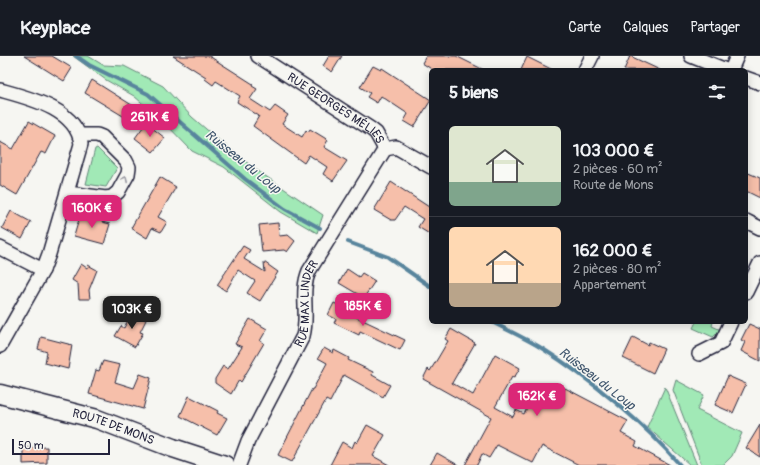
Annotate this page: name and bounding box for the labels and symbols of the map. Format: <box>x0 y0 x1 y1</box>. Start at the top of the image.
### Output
street label: RUE GEORGES MÉLIES <box>285 69 388 146</box>
pin: 261K € <box>117 104 183 138</box>
water label: Ruisseau du Loup <box>202 127 285 198</box>
one-way arrow <box>120 176 128 183</box>
pin: 160K € <box>59 195 125 229</box>
street label: RUE MAX LINDER <box>291 257 321 350</box>
pin: 185K € <box>330 293 396 327</box>
pin: 103K € <box>99 296 165 330</box>
water label: Ruisseau du Loup <box>556 344 639 414</box>
pin: 162K € <box>504 383 570 417</box>
street label: ROUTE DE MONS <box>71 405 156 448</box>
scale bar <box>12 437 110 456</box>

